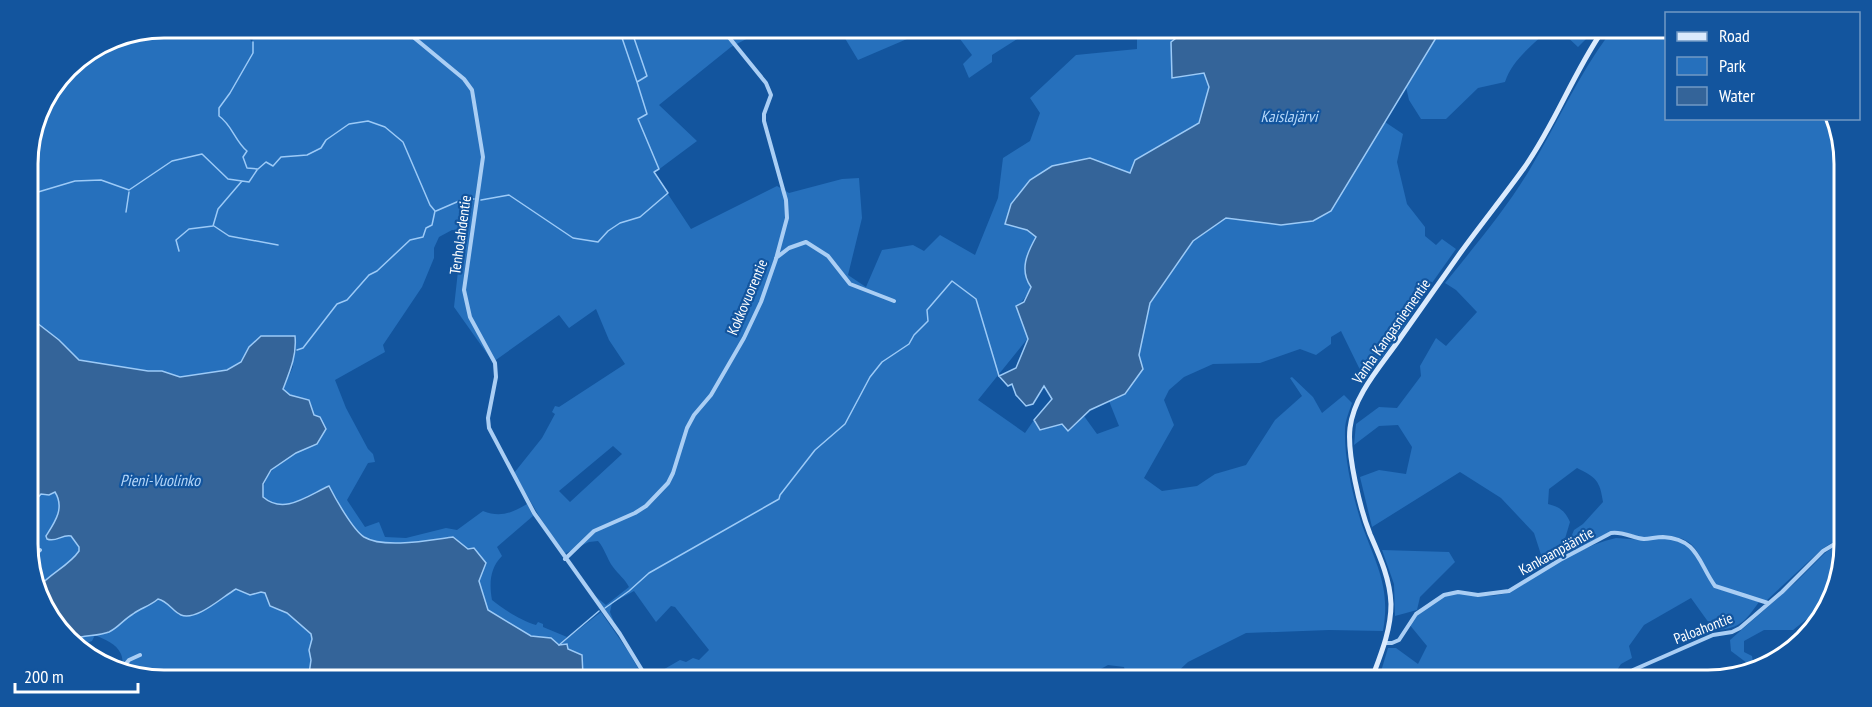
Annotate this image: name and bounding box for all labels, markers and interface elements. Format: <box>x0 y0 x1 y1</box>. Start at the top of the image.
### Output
legend <box>1665 12 1860 120</box>
text: Road <box>1719 24 1750 47</box>
text: Park <box>1719 54 1746 77</box>
text: Water <box>1719 84 1755 107</box>
water label: Kaislajärvi <box>1261 106 1320 126</box>
street label: Tenholahdentie <box>445 194 475 276</box>
street label: Kokkovuorentie <box>723 256 771 338</box>
street label: Vanha Kangasniementie <box>1347 275 1434 388</box>
water label: Pieni-Vuolinko <box>120 470 201 490</box>
street label: Kankaanpääntie <box>1515 523 1597 579</box>
street label: Paloahontie <box>1671 608 1735 648</box>
scale bar <box>15 656 138 694</box>
text: 200 m <box>24 665 64 688</box>

